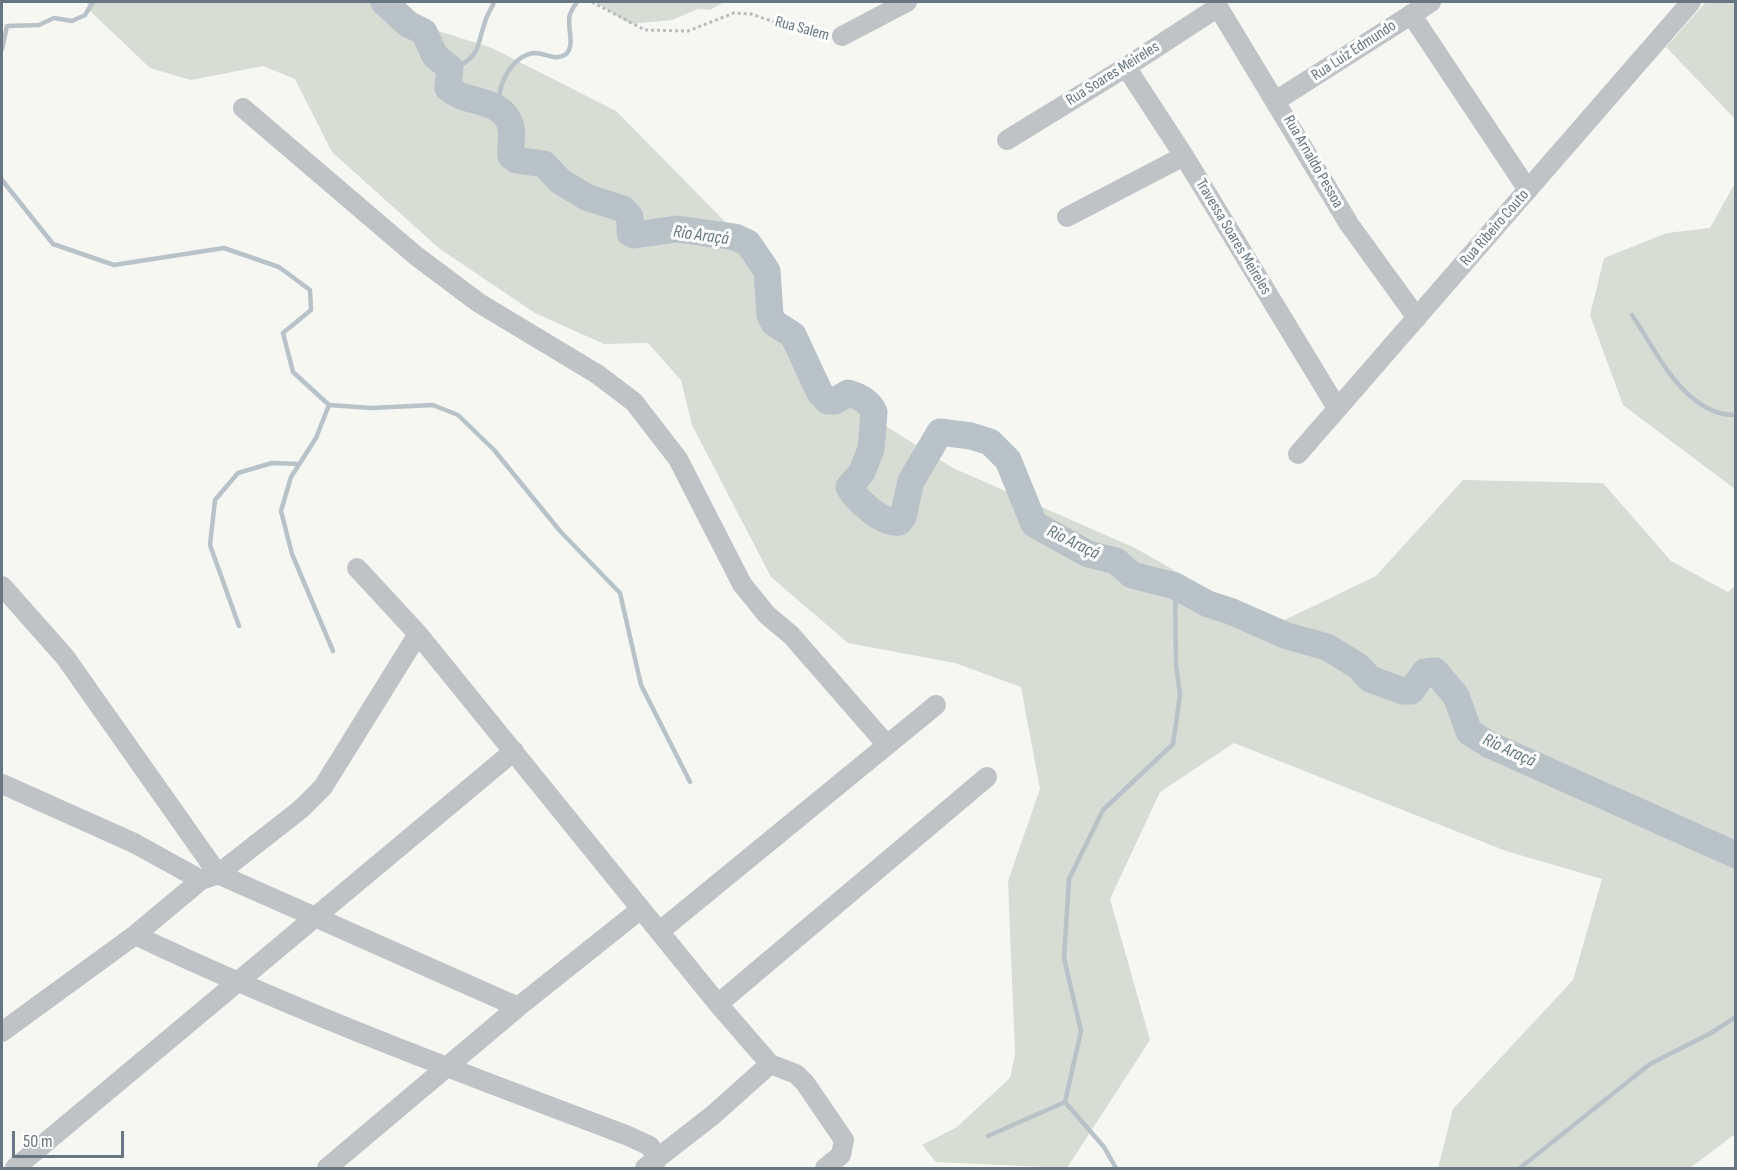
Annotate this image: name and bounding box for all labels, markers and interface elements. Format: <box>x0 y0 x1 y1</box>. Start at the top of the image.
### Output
street label: Rua Salem <box>773 13 831 45</box>
street label: Rua Luiz Edmundo <box>1308 17 1400 85</box>
street label: Rua Soares Meireles <box>1063 38 1163 110</box>
street label: Rua Arnaldo Pessoa <box>1279 112 1347 212</box>
street label: Travessa Soares Meireles <box>1191 176 1275 298</box>
street label: Rua Ribeiro Couto <box>1457 186 1533 270</box>
water label: Rio Araçá <box>672 221 730 251</box>
water label: Rio Araçá <box>1043 521 1103 565</box>
water label: Rio Araçá <box>1479 729 1539 773</box>
scale bar <box>15 1119 128 1157</box>
text: 50 m <box>23 1131 53 1152</box>

